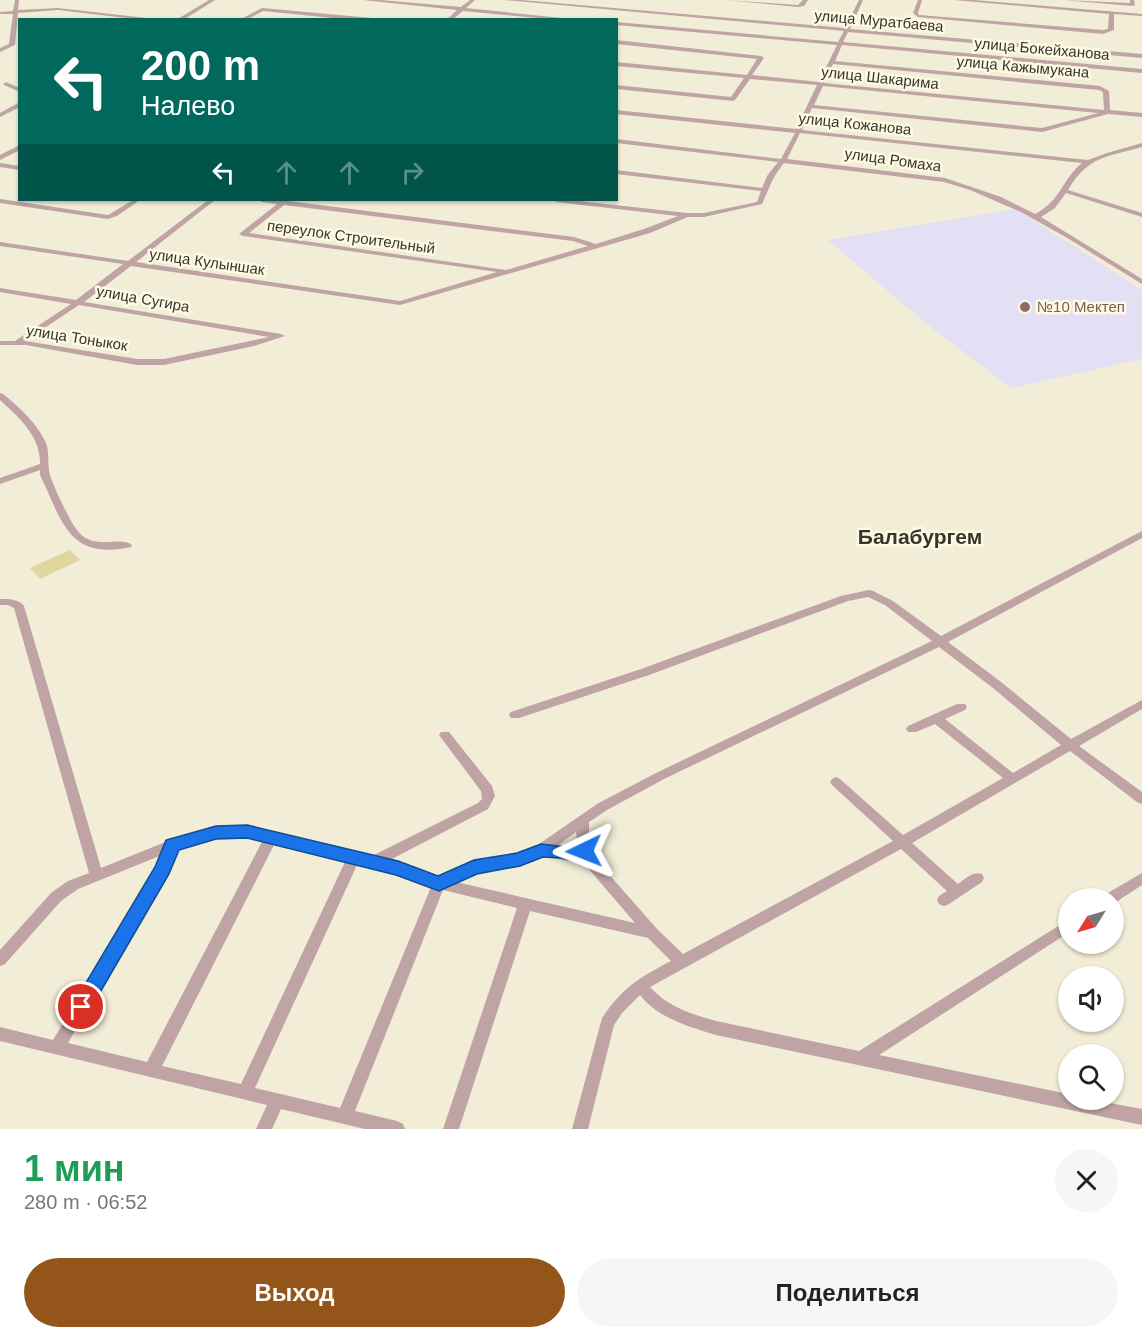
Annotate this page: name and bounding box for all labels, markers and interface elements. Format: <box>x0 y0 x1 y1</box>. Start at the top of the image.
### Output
street label: улица Муратбаева <box>814 6 945 35</box>
street label: улица Бокейханова <box>974 34 1111 63</box>
icon: left <box>42 42 120 120</box>
text: 200 m <box>141 42 260 89</box>
street label: улица Кажымукана <box>956 52 1091 81</box>
street label: улица Шакарима <box>820 63 940 92</box>
text: Налево <box>141 91 235 121</box>
street label: улица Кожанова <box>798 109 913 138</box>
street label: улица Ромаха <box>844 144 943 175</box>
icon: left <box>207 156 240 189</box>
icon: ahead <box>270 156 303 189</box>
icon: ahead <box>333 156 366 189</box>
icon: right <box>396 156 429 189</box>
street label: переулок Строительный <box>266 216 436 257</box>
street label: улица Кулыншак <box>148 245 266 278</box>
street label: улица Сугира <box>95 282 192 315</box>
place label: №10 Мектеп <box>1037 298 1125 315</box>
marker: №10 Мектеп <box>1018 300 1032 314</box>
street label: улица Тоныкок <box>25 321 129 354</box>
district label: Балабургем <box>858 525 982 548</box>
position arrow <box>552 819 616 883</box>
north arrow <box>1058 888 1124 954</box>
map controls <box>1058 888 1124 1110</box>
button: sound <box>1058 966 1124 1032</box>
pin <box>55 981 106 1032</box>
icon: arrive <box>64 990 97 1023</box>
button: search <box>1058 1044 1124 1110</box>
text: 1 мин <box>24 1148 125 1189</box>
button: close <box>1055 1149 1118 1212</box>
text: 280 m · 06:52 <box>24 1191 147 1213</box>
button: Выход <box>24 1258 565 1327</box>
button: Поделиться <box>577 1258 1118 1327</box>

